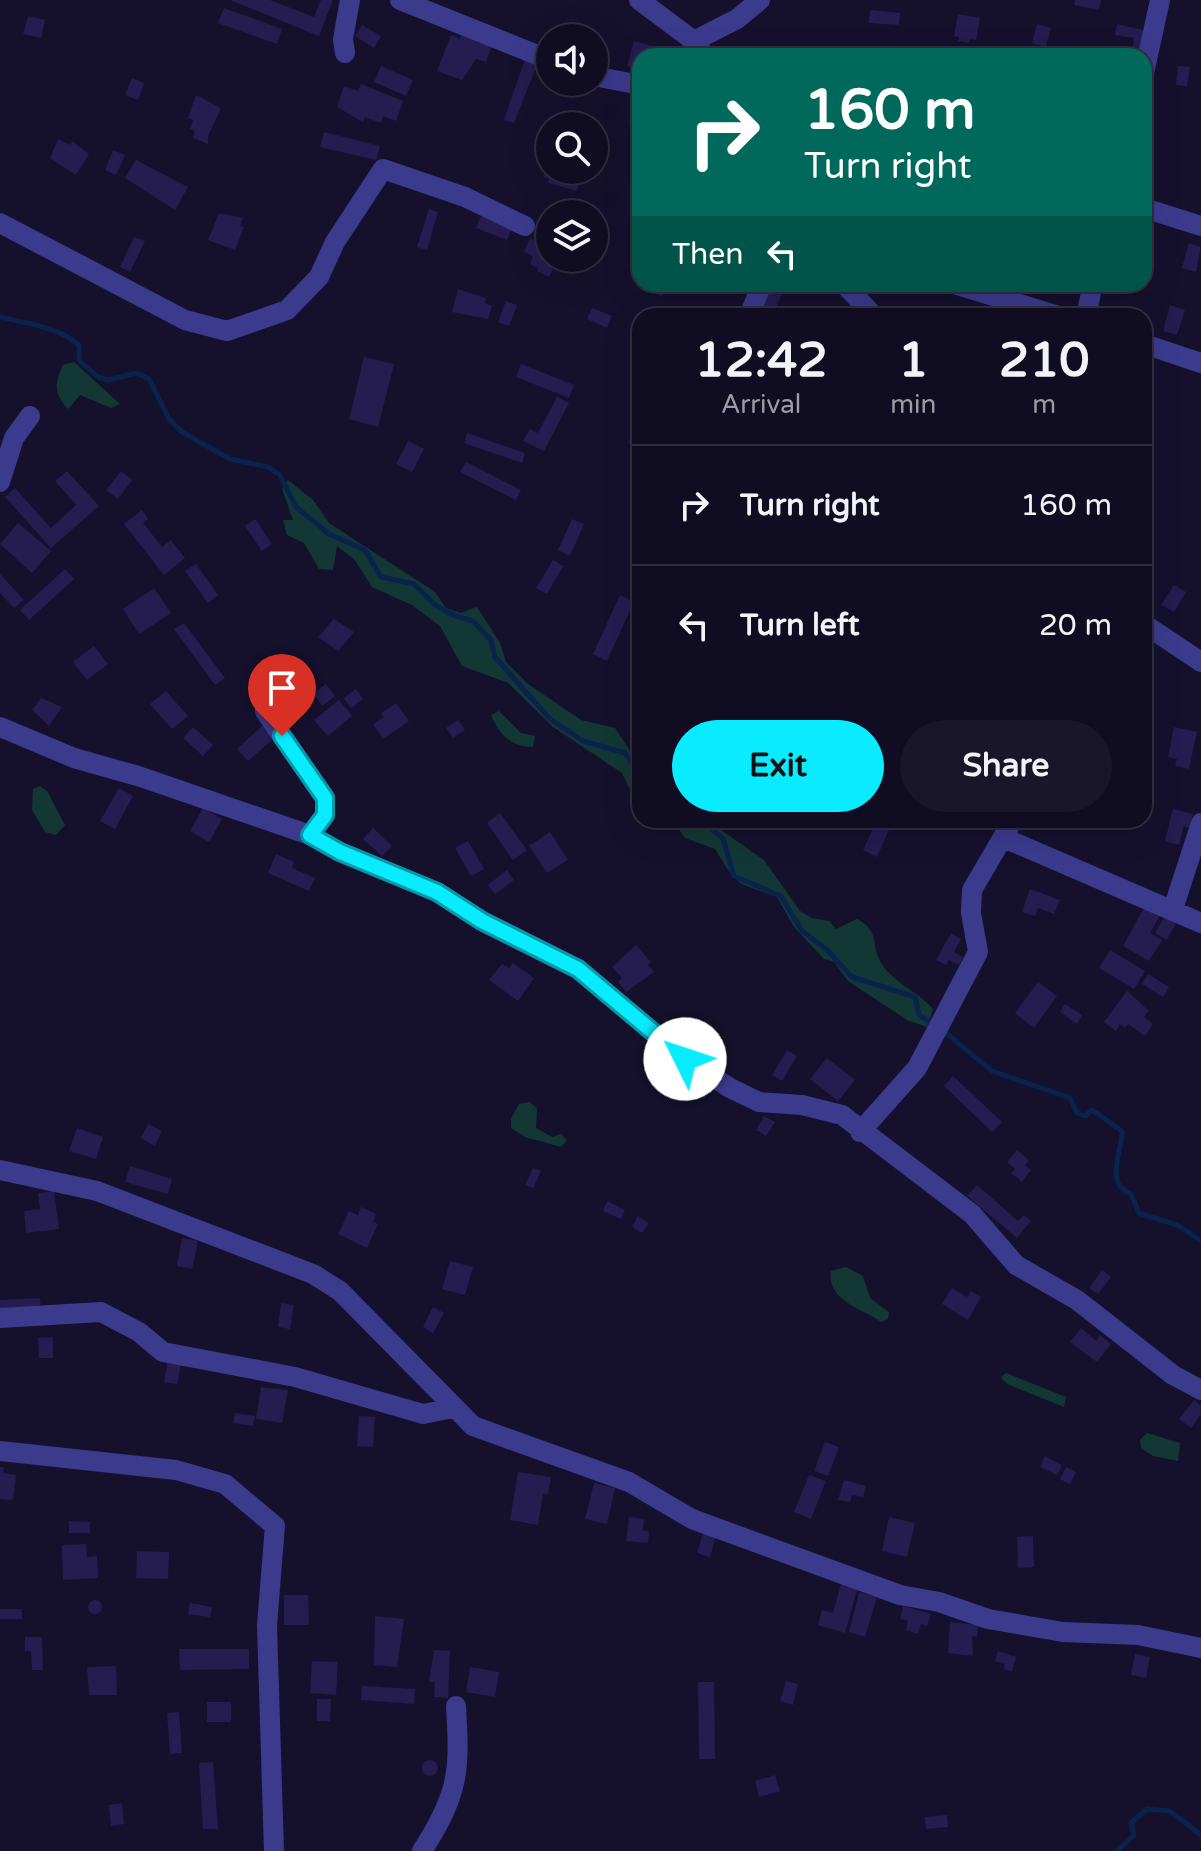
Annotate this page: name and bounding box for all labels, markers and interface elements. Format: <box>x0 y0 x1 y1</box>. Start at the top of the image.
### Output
map controls <box>536 24 608 272</box>
button: sound <box>536 24 608 96</box>
text: 160 m <box>804 77 975 144</box>
icon: right <box>672 80 776 184</box>
button: search <box>536 112 608 184</box>
text: Turn right <box>804 145 971 188</box>
button: layers <box>536 200 608 272</box>
icon: left <box>760 232 804 276</box>
text: Then <box>672 236 744 273</box>
text: 12:42 <box>695 332 828 390</box>
text: 1 <box>898 332 928 390</box>
text: 210 <box>999 332 1089 390</box>
text: Arrival <box>721 389 801 420</box>
text: min <box>890 389 936 420</box>
text: m <box>1032 389 1056 420</box>
icon: right <box>672 483 716 527</box>
text: Turn right <box>740 487 880 524</box>
text: 160 m <box>1020 487 1112 524</box>
icon: left <box>672 603 716 647</box>
text: Turn left <box>740 607 859 644</box>
text: 20 m <box>1039 607 1112 644</box>
pin <box>248 654 316 736</box>
icon: arrive <box>260 666 304 710</box>
button: Exit <box>672 720 884 812</box>
button: Share <box>900 720 1112 812</box>
position arrow <box>643 1017 727 1101</box>

